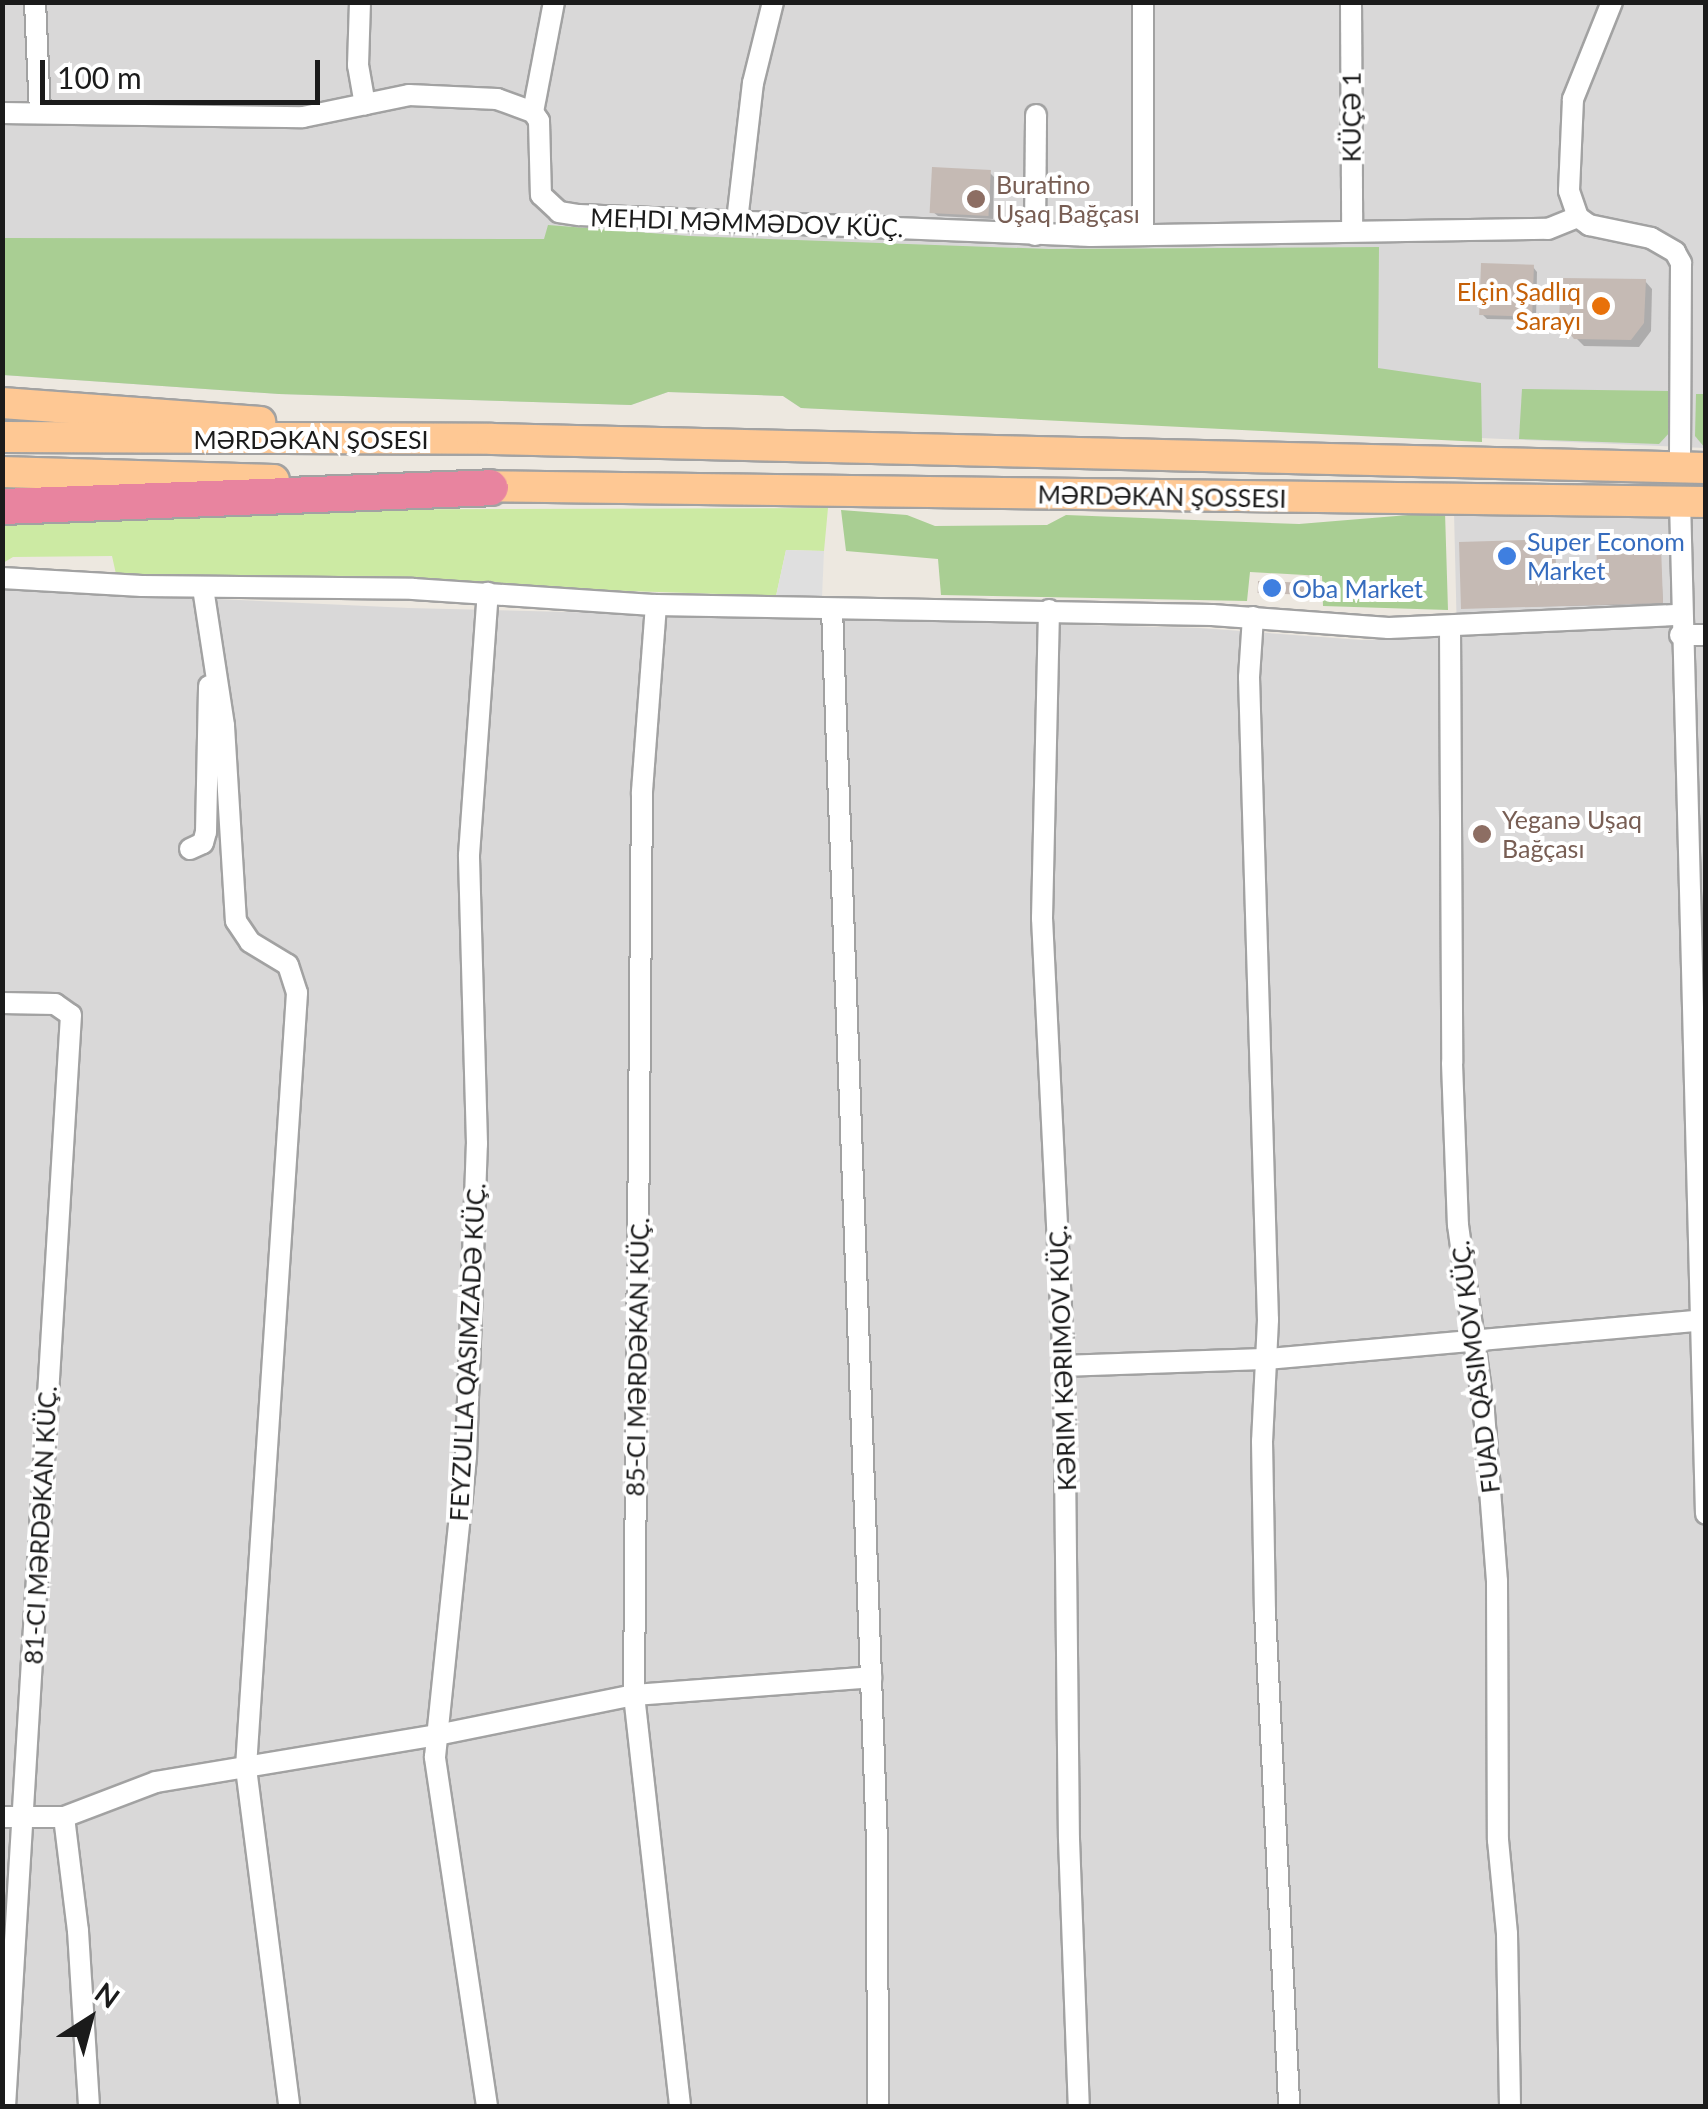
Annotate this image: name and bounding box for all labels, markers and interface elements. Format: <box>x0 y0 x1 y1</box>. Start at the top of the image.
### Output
scale bar <box>45 40 325 102</box>
text: 100 m <box>57 59 142 95</box>
street label: KÜÇƏ 1 <box>1336 72 1366 162</box>
place label: Buratino Uşaq Bağçası <box>996 170 1140 229</box>
marker: Buratino Uşaq Bağçası <box>965 188 987 210</box>
street label: MEHDI MƏMMƏDOV KÜÇ. <box>589 202 905 242</box>
place label: Elçin Şadlıq Sarayı <box>1457 277 1581 336</box>
marker: Elçin Şadlıq Sarayı <box>1590 295 1612 317</box>
street label: MƏRDƏKAN ŞOSESI <box>193 424 429 454</box>
street label: MƏRDƏKAN ŞOSSESI <box>1037 479 1287 513</box>
place label: Super Econom Market <box>1527 527 1685 586</box>
marker: Super Econom Market <box>1496 545 1518 567</box>
place label: Oba Market <box>1292 573 1423 603</box>
marker: Oba Market <box>1261 577 1283 599</box>
place label: Yeganə Uşaq Bağçası <box>1502 805 1642 864</box>
marker: Yeganə Uşaq Bağçası <box>1471 823 1493 845</box>
street label: FEYZULLA QASIMZADƏ KÜÇ. <box>443 1182 491 1522</box>
street label: 85-CI MƏRDƏKAN KÜÇ. <box>620 1217 654 1497</box>
street label: KƏRIM KƏRIMOV KÜÇ. <box>1042 1224 1082 1492</box>
street label: FUAD QASIMOV KÜÇ. <box>1445 1239 1505 1495</box>
street label: 81-CI MƏRDƏKAN KÜÇ. <box>18 1385 62 1665</box>
north arrow <box>40 1969 140 2069</box>
text: N <box>89 1975 126 2015</box>

